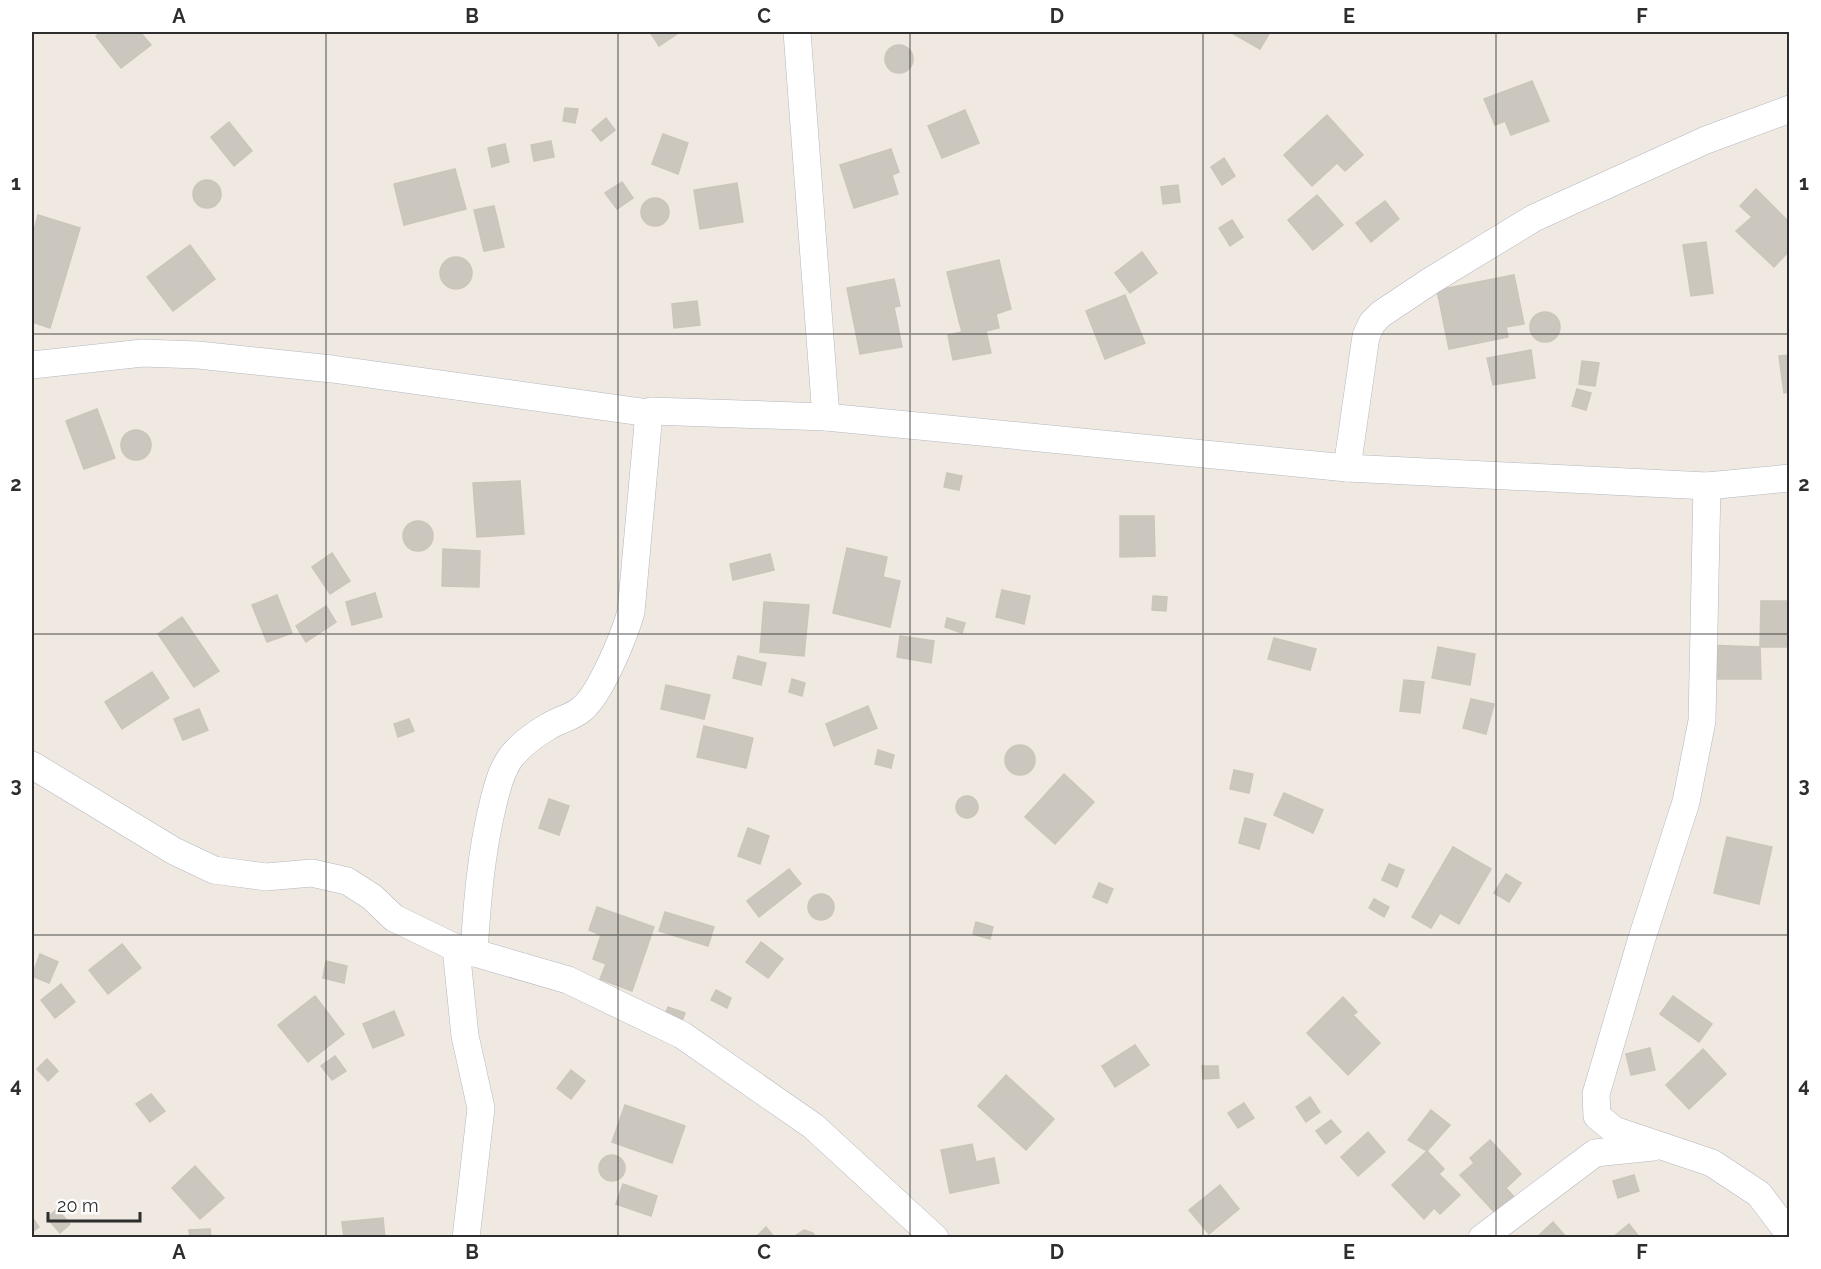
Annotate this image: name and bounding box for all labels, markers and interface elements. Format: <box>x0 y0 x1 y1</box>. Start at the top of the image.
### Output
text: A <box>172 4 186 28</box>
text: B <box>465 4 479 28</box>
text: C <box>757 4 771 28</box>
text: D <box>1050 4 1064 28</box>
text: E <box>1343 4 1355 28</box>
text: F <box>1636 4 1648 28</box>
text: 1 <box>11 171 21 195</box>
text: 1 <box>1799 171 1809 195</box>
text: 2 <box>10 472 22 496</box>
text: 2 <box>1798 472 1810 496</box>
text: 3 <box>10 773 22 797</box>
text: 3 <box>1798 773 1810 797</box>
text: 4 <box>10 1073 22 1097</box>
text: 4 <box>1798 1073 1810 1097</box>
scale bar <box>48 1185 140 1223</box>
text: 20 m <box>57 1195 99 1216</box>
text: A <box>172 1240 186 1264</box>
text: B <box>465 1240 479 1264</box>
text: C <box>757 1240 771 1264</box>
text: D <box>1050 1240 1064 1264</box>
text: E <box>1343 1240 1355 1264</box>
text: F <box>1636 1240 1648 1264</box>

